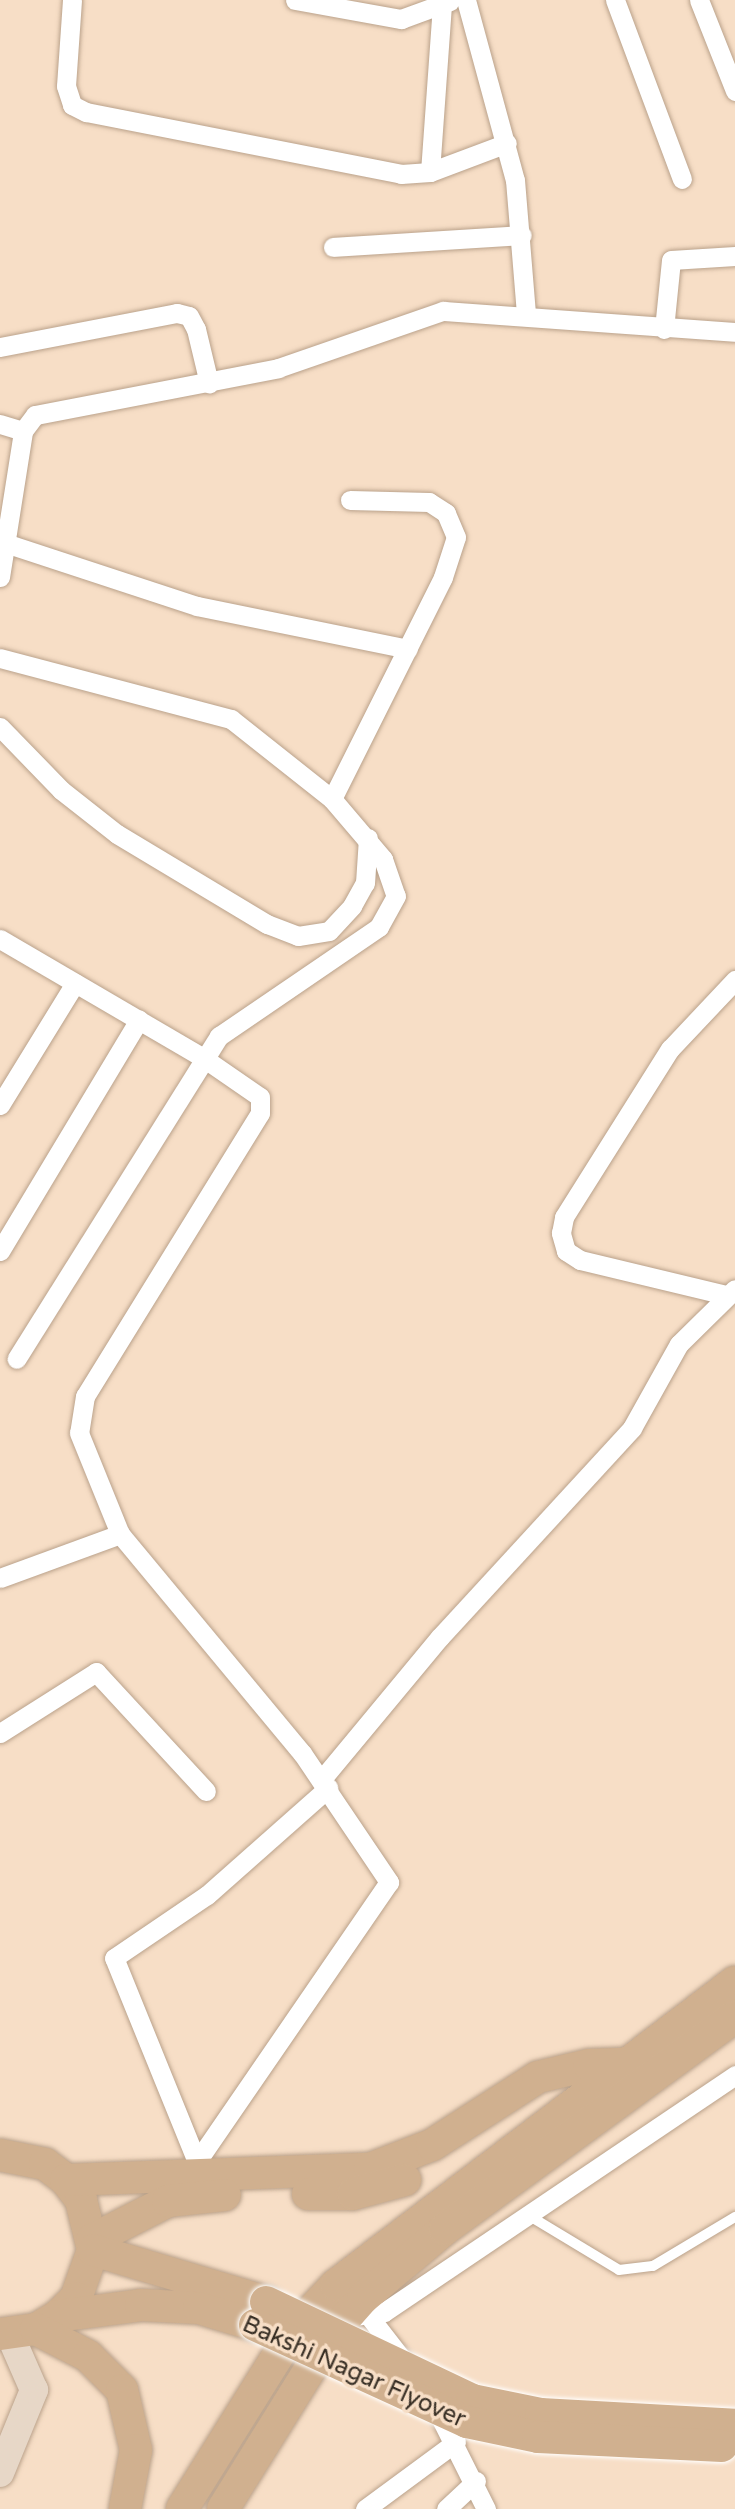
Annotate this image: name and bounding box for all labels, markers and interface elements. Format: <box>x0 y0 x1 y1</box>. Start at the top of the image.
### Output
street label: Bakshi Nagar Flyover <box>238 2310 470 2434</box>

